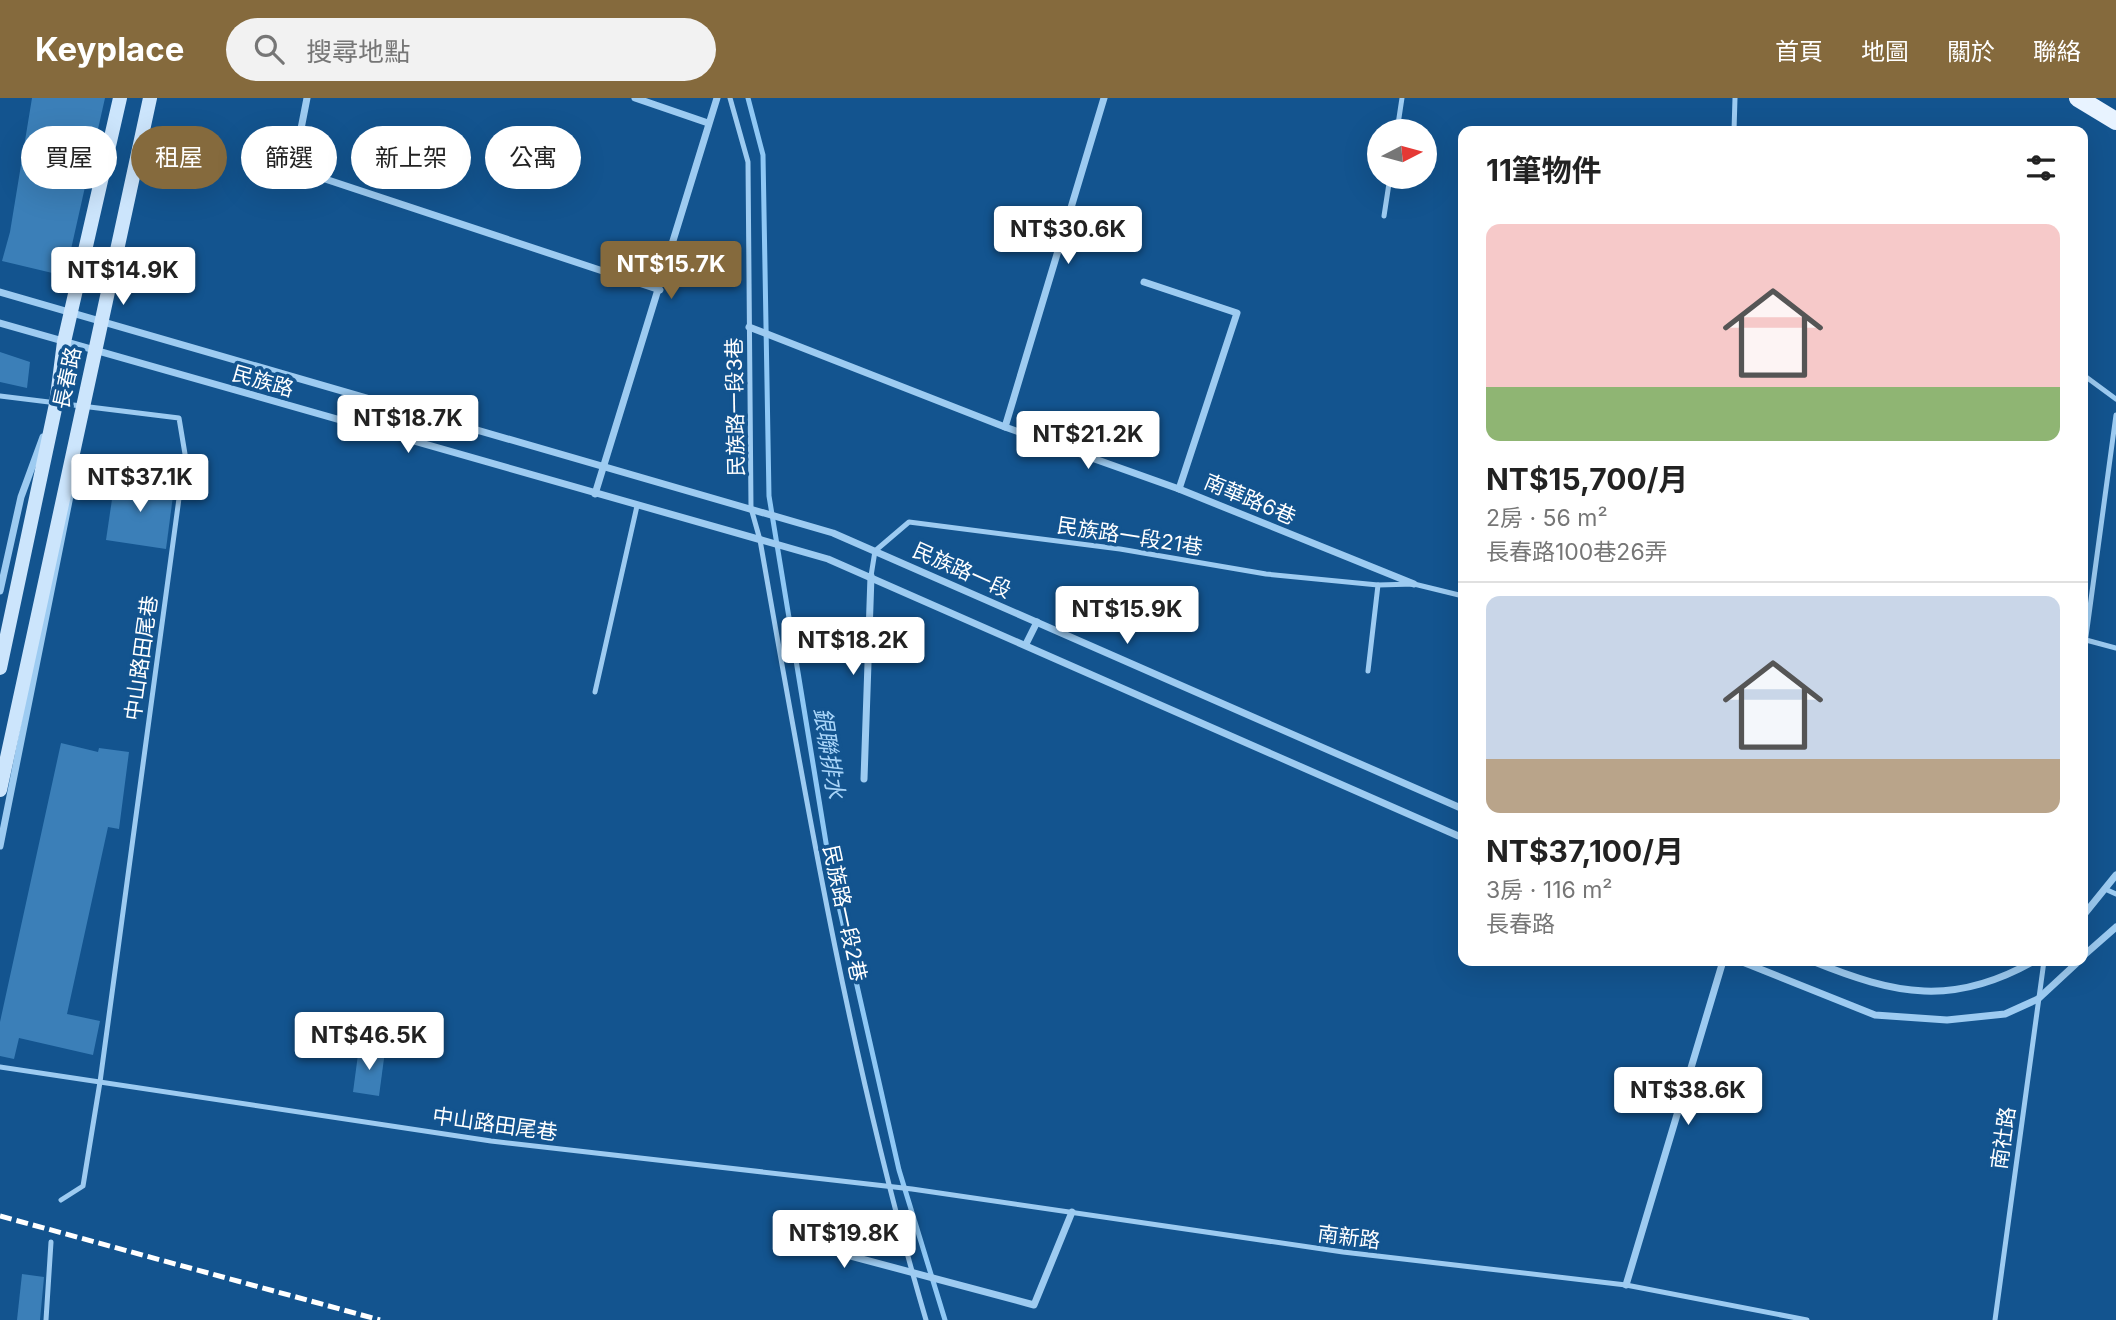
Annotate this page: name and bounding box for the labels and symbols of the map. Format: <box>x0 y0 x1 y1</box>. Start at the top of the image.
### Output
north arrow <box>1367 119 1437 189</box>
pin: NT$30.6K <box>996 206 1140 266</box>
pin: NT$15.7K <box>599 242 743 301</box>
pin: NT$14.9K <box>51 248 195 307</box>
street label: 民族路一段3巷 <box>721 337 749 477</box>
street label: 長春路 <box>48 345 86 411</box>
street label: 民族路 <box>229 360 297 402</box>
pin: NT$18.7K <box>336 396 480 455</box>
pin: NT$21.2K <box>1016 412 1160 471</box>
pin: NT$37.1K <box>68 454 212 514</box>
street label: 南華路6巷 <box>1200 469 1300 529</box>
street label: 民族路一段21巷 <box>1055 512 1205 560</box>
street label: 民族路一段 <box>909 537 1015 603</box>
pin: NT$15.9K <box>1055 587 1199 646</box>
street label: 中山路田尾巷 <box>120 594 162 722</box>
pin: NT$18.2K <box>781 618 925 677</box>
water label: 銀聯排水 <box>808 705 850 802</box>
street label: 民族路一段2巷 <box>818 843 872 983</box>
pin: NT$46.5K <box>297 1012 441 1072</box>
pin: NT$38.6K <box>1616 1068 1760 1127</box>
street label: 中山路田尾巷 <box>431 1103 559 1145</box>
street label: 南社路 <box>1986 1105 2020 1171</box>
pin: NT$19.8K <box>772 1210 916 1270</box>
street label: 南新路 <box>1316 1221 1382 1253</box>

